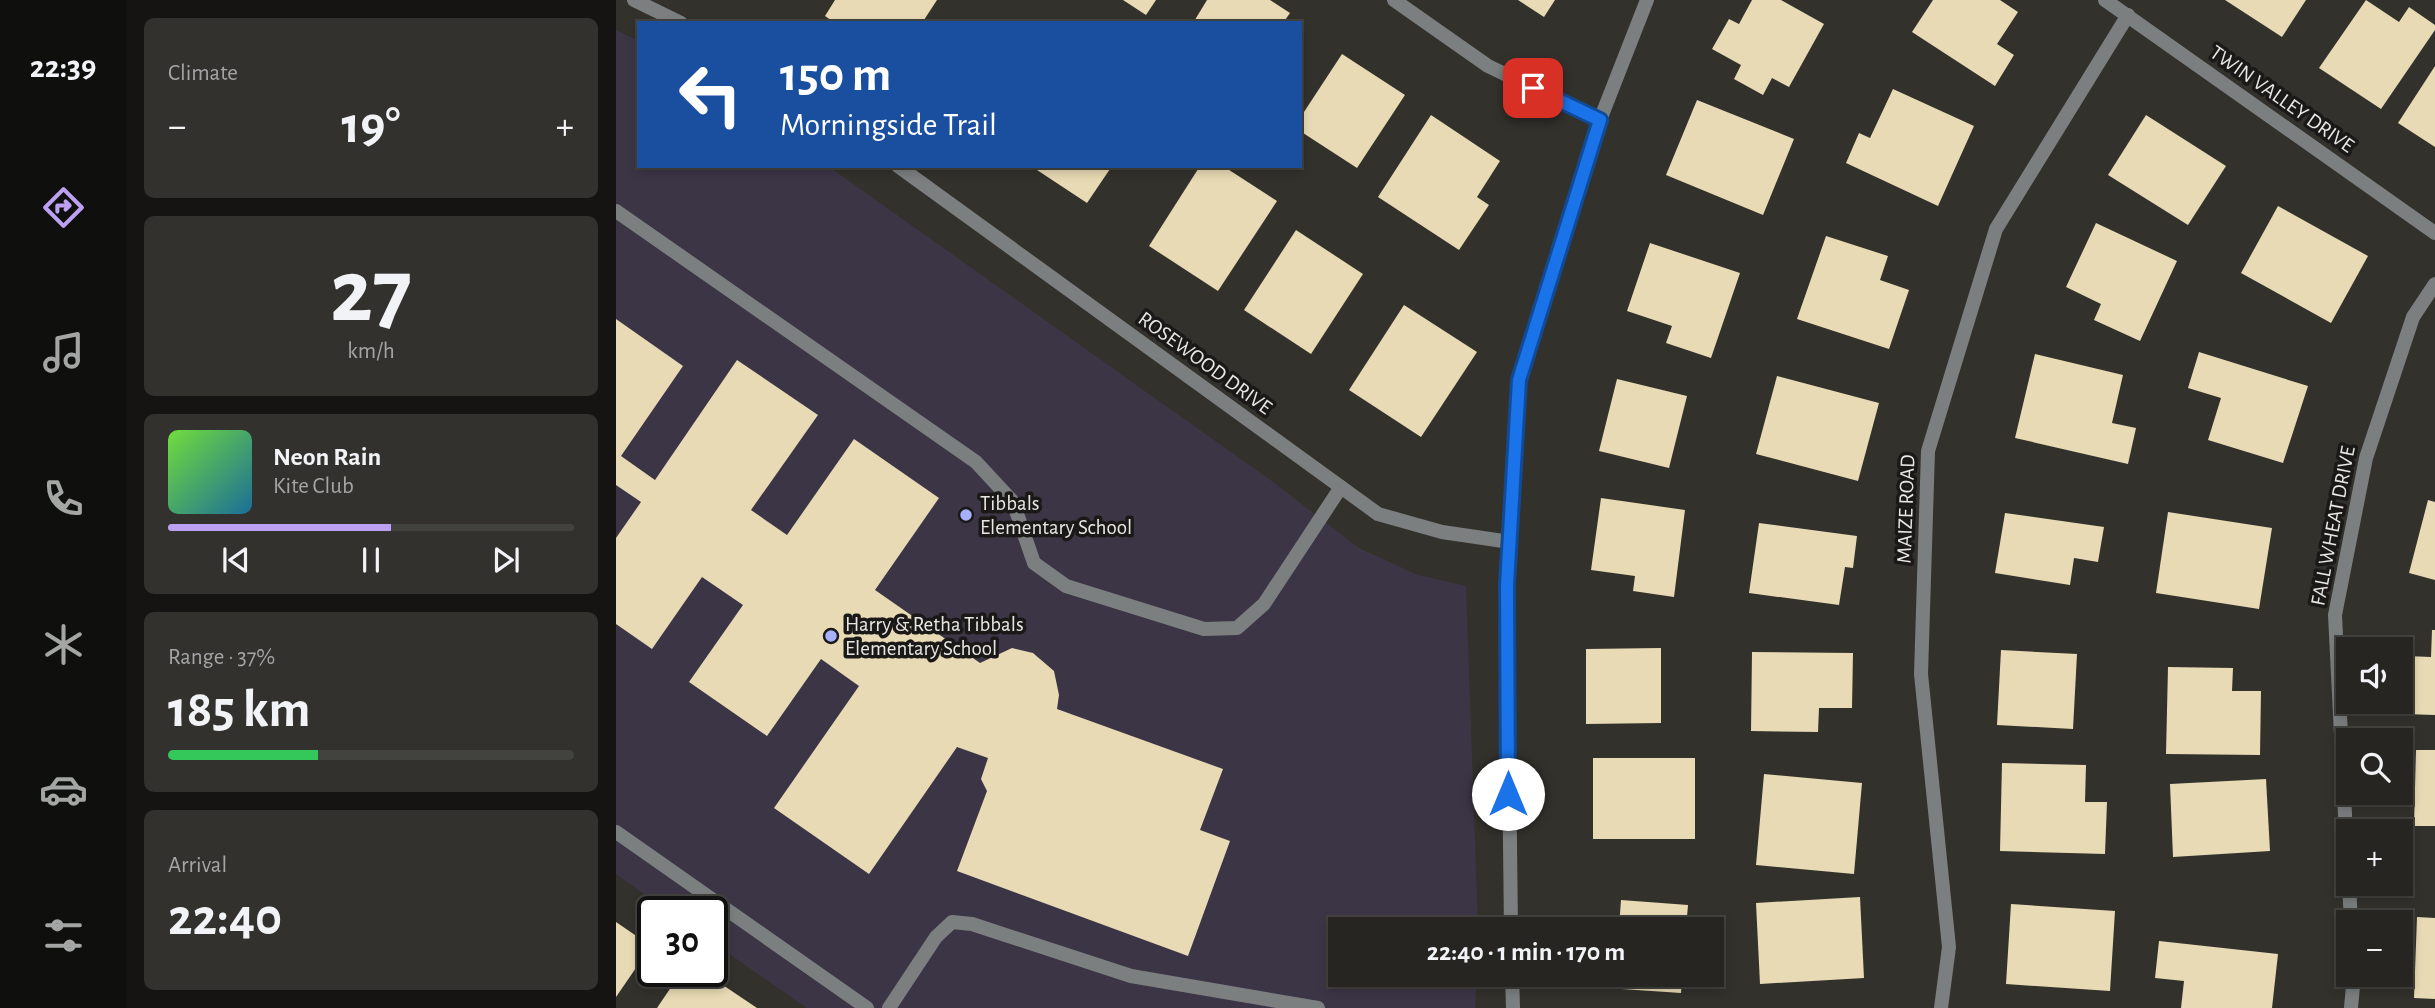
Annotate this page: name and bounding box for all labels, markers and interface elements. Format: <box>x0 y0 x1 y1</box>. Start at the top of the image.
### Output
street label: TWIN VALLEY DRIVE <box>2206 41 2358 157</box>
icon: left <box>665 49 756 140</box>
text: 22:39 <box>30 51 96 83</box>
text: 150 m <box>780 51 891 100</box>
pin <box>1503 58 1563 118</box>
text: Climate <box>168 62 238 85</box>
icon: arrive <box>1514 69 1552 107</box>
text: 19° <box>341 100 401 152</box>
text: − <box>168 108 186 146</box>
text: + <box>556 108 574 146</box>
text: Morningside Trail <box>780 109 997 141</box>
icon: directions <box>39 183 88 232</box>
text: 27 <box>330 247 412 338</box>
street label: ROSEWOOD DRIVE <box>1134 308 1276 418</box>
icon: music <box>39 328 88 377</box>
text: km/h <box>347 340 395 363</box>
text: Neon Rain <box>273 444 381 470</box>
street label: FALL WHEAT DRIVE <box>2307 444 2359 608</box>
street label: MAIZE ROAD <box>1894 454 1918 564</box>
icon: phone <box>39 474 88 523</box>
text: Kite Club <box>273 475 354 498</box>
place label: Tibbals Elementary School <box>980 493 1132 538</box>
marker: Tibbals Elementary School <box>958 507 974 523</box>
icon: previous <box>217 541 255 579</box>
icon: pause <box>352 541 390 579</box>
icon: next <box>487 541 525 579</box>
place label: Harry & Retha Tibbals Elementary School <box>845 614 1024 659</box>
icon: climate <box>39 620 88 669</box>
marker: Harry & Retha Tibbals Elementary School <box>823 628 839 644</box>
map controls <box>2336 637 2413 987</box>
button: sound <box>2336 637 2413 714</box>
text: Range · 37% <box>168 646 275 669</box>
text: 185 km <box>168 684 310 736</box>
button: search <box>2336 728 2413 805</box>
position arrow <box>1471 757 1545 831</box>
icon: car <box>39 765 88 814</box>
button: + <box>2336 819 2413 896</box>
text: Arrival <box>168 854 227 877</box>
text: 22:40 <box>168 892 282 944</box>
speed limit sign: 30 <box>637 896 728 987</box>
button: − <box>2336 910 2413 987</box>
icon: filters <box>39 911 88 960</box>
text: 22:40 · 1 min · 170 m <box>1427 939 1625 965</box>

